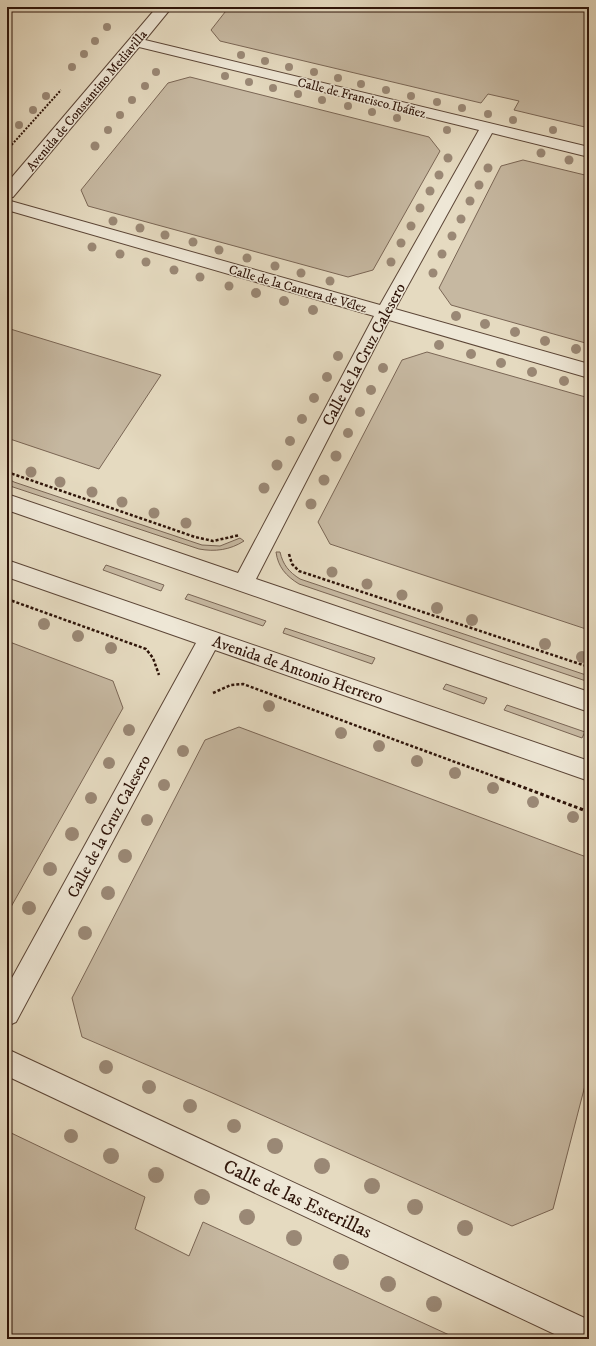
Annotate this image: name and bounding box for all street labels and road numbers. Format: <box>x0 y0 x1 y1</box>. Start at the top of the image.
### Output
street label: Avenida de Constantino Mediavilla <box>23 26 151 174</box>
street label: Calle de Francisco Ibáñez <box>296 74 428 122</box>
street label: Calle de la Cantera de Vélez <box>227 262 369 316</box>
street label: Calle de la Cruz Calesero <box>318 279 410 429</box>
street label: Avenida de Antonio Herrero <box>210 631 386 709</box>
street label: Calle de la Cruz Calesero <box>63 751 155 901</box>
street label: Calle de las Esterillas <box>219 1155 375 1244</box>

